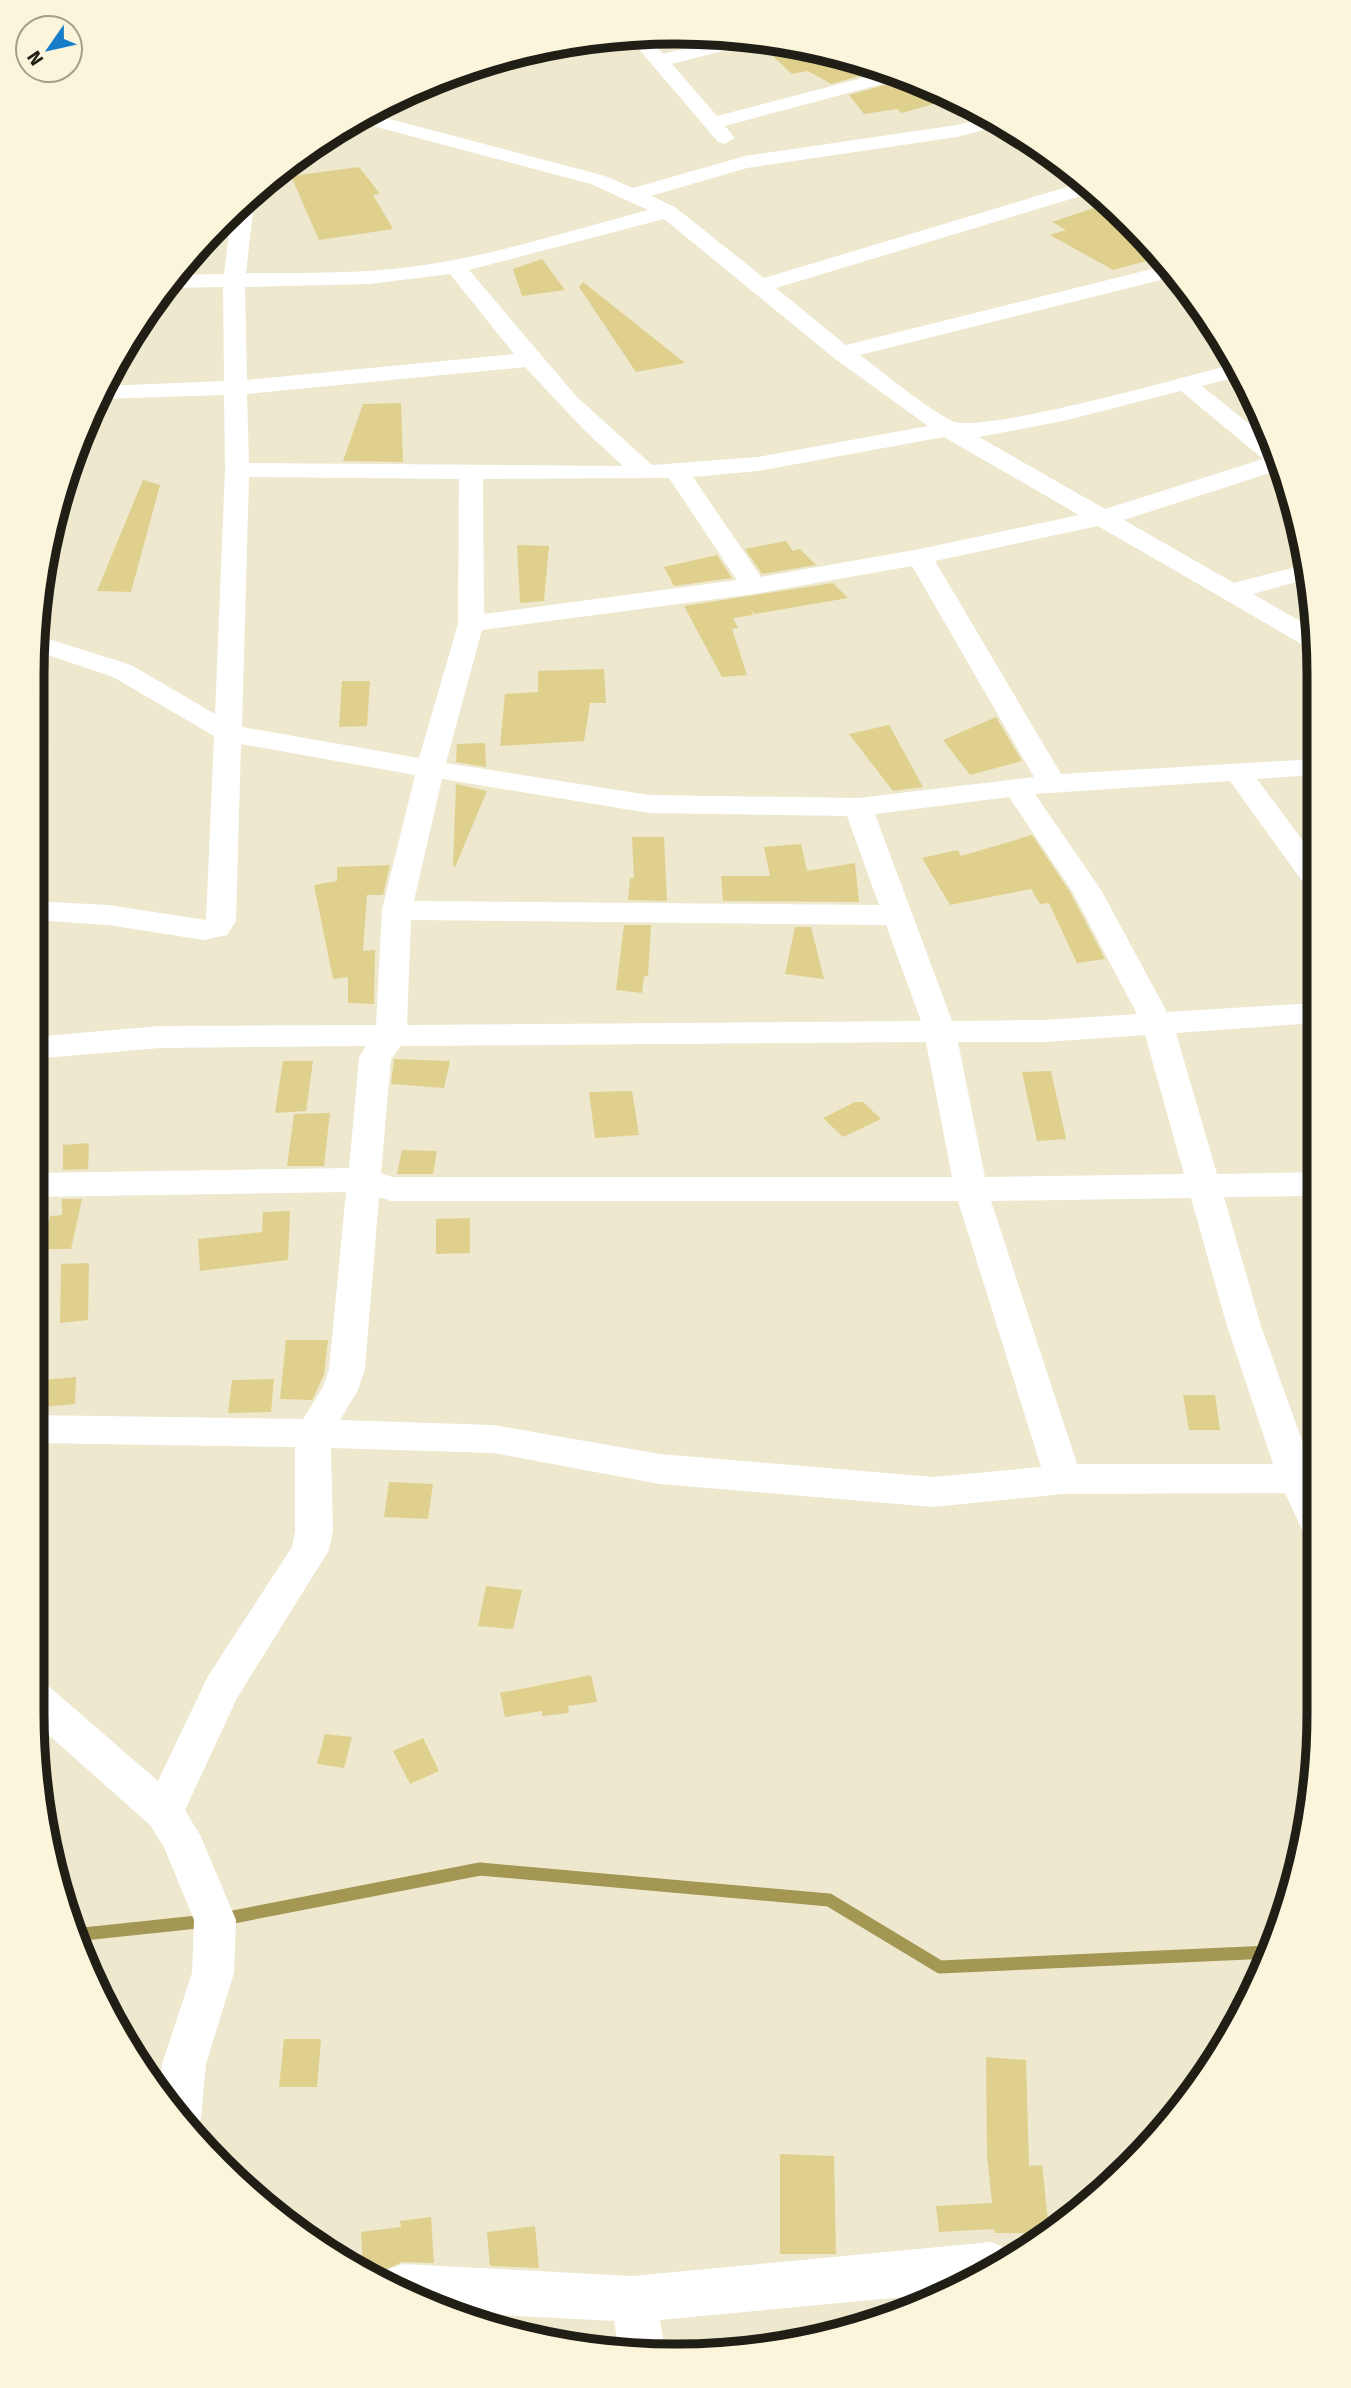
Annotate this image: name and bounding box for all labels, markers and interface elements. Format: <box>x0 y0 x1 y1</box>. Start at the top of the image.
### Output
north arrow <box>14 14 84 84</box>
text: N <box>22 47 48 70</box>

